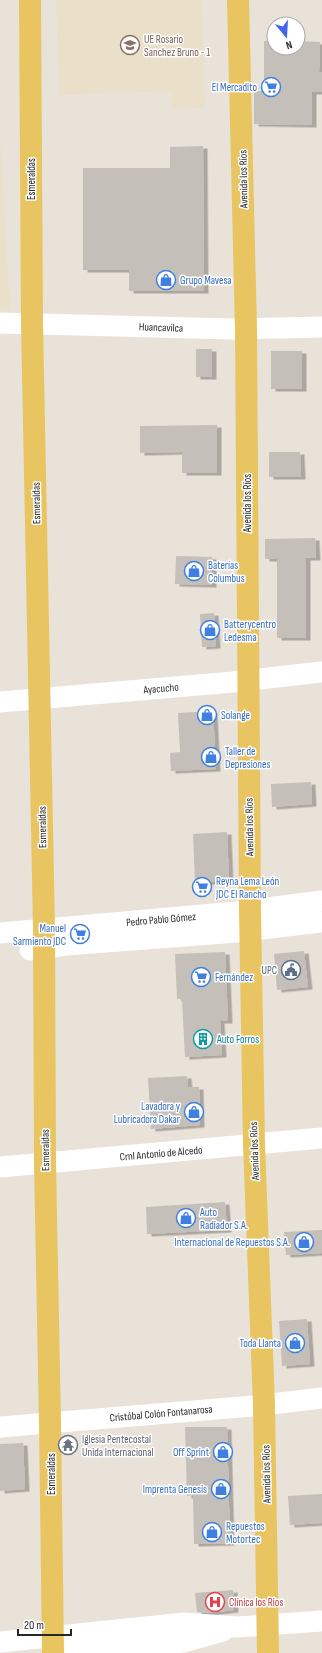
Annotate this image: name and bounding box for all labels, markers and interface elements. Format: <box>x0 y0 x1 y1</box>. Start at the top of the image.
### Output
north arrow <box>266 16 306 56</box>
place label: UE Rosario Sanchez Bruno - 1 <box>144 33 210 59</box>
school or university icon: UE Rosario Sanchez Bruno - 1 <box>119 34 141 56</box>
text: N <box>284 38 294 52</box>
supermarket icon: El Mercadito <box>260 76 282 98</box>
place label: El Mercadito <box>212 81 257 94</box>
street label: Avenida los Ríos <box>236 150 251 209</box>
street label: Esmeraldas <box>25 158 38 200</box>
shop icon: Grupo Mavesa <box>155 269 177 291</box>
place label: Grupo Mavesa <box>180 274 232 287</box>
street label: Huancavilca <box>139 320 183 335</box>
street label: Avenida los Ríos <box>241 474 254 533</box>
street label: Esmeraldas <box>30 482 43 524</box>
place label: Baterías Columbus <box>208 559 245 585</box>
shop icon: Baterías Columbus <box>183 560 205 582</box>
place label: Batterycentro Ledesma <box>224 618 276 644</box>
shop icon: Batterycentro Ledesma <box>199 619 221 641</box>
street label: Ayacucho <box>142 680 180 697</box>
shop icon: Solange <box>196 704 218 726</box>
place label: Solange <box>221 709 250 722</box>
place label: Taller de Depresiones <box>225 745 270 771</box>
shop icon: Taller de Depresiones <box>200 746 222 768</box>
street label: Avenida los Ríos <box>242 798 257 857</box>
street label: Esmeraldas <box>36 806 49 848</box>
place label: Reyna Lema León JDC El Rancho <box>215 875 280 901</box>
supermarket icon: Reyna Lema León JDC El Rancho <box>191 876 213 898</box>
street label: Pedro Pablo Gómez <box>126 910 197 929</box>
place label: Manuel Sarmiento JDC <box>13 922 66 948</box>
supermarket icon: Manuel Sarmiento JDC <box>69 923 91 945</box>
public building icon: UPC <box>280 959 302 981</box>
place label: UPC <box>262 964 277 977</box>
supermarket icon: Fernández <box>190 966 212 988</box>
place label: Fernández <box>215 971 253 984</box>
building icon: Auto Forros <box>192 1028 214 1050</box>
place label: Auto Forros <box>216 1033 259 1046</box>
place label: Lavadora y Lubricadora Dakar <box>114 1100 181 1126</box>
shop icon: Lavadora y Lubricadora Dakar <box>183 1101 205 1123</box>
street label: Avenida los Ríos <box>247 1122 262 1181</box>
street label: Esmeraldas <box>39 1129 52 1171</box>
street label: Crnl Antonio de Alcedo <box>119 1143 203 1164</box>
place label: Auto Radiador S.A. <box>199 1206 248 1232</box>
shop icon: Auto Radiador S.A. <box>175 1207 197 1229</box>
shop icon: Internacional de Repuestos S.A. <box>293 1231 315 1253</box>
place label: Internacional de Repuestos S.A. <box>175 1236 290 1249</box>
shop icon: Toda Llanta <box>284 1332 306 1354</box>
place label: Toda Llanta <box>239 1337 281 1350</box>
street label: Cristóbal Colón Fontanarosa <box>109 1403 213 1424</box>
place label: Iglesia Pentecostal Unida Internacional <box>82 1433 154 1459</box>
temple icon: Iglesia Pentecostal Unida Internacional <box>57 1434 79 1456</box>
shop icon: Off Sprint <box>212 1441 234 1463</box>
street label: Avenida los Ríos <box>259 1445 274 1504</box>
place label: Off Sprint <box>173 1446 210 1459</box>
street label: Esmeraldas <box>45 1453 58 1495</box>
shop icon: Imprenta Genesis <box>210 1478 232 1500</box>
place label: Imprenta Genesis <box>143 1483 207 1496</box>
place label: Repuestos Motortec <box>226 1520 265 1546</box>
shop icon: Repuestos Motortec <box>201 1521 223 1543</box>
hospital icon: Clínica los Rios <box>204 1591 226 1613</box>
place label: Clínica los Rios <box>229 1596 283 1609</box>
scale bar <box>18 1611 71 1637</box>
text: 20 m <box>24 1618 44 1633</box>

